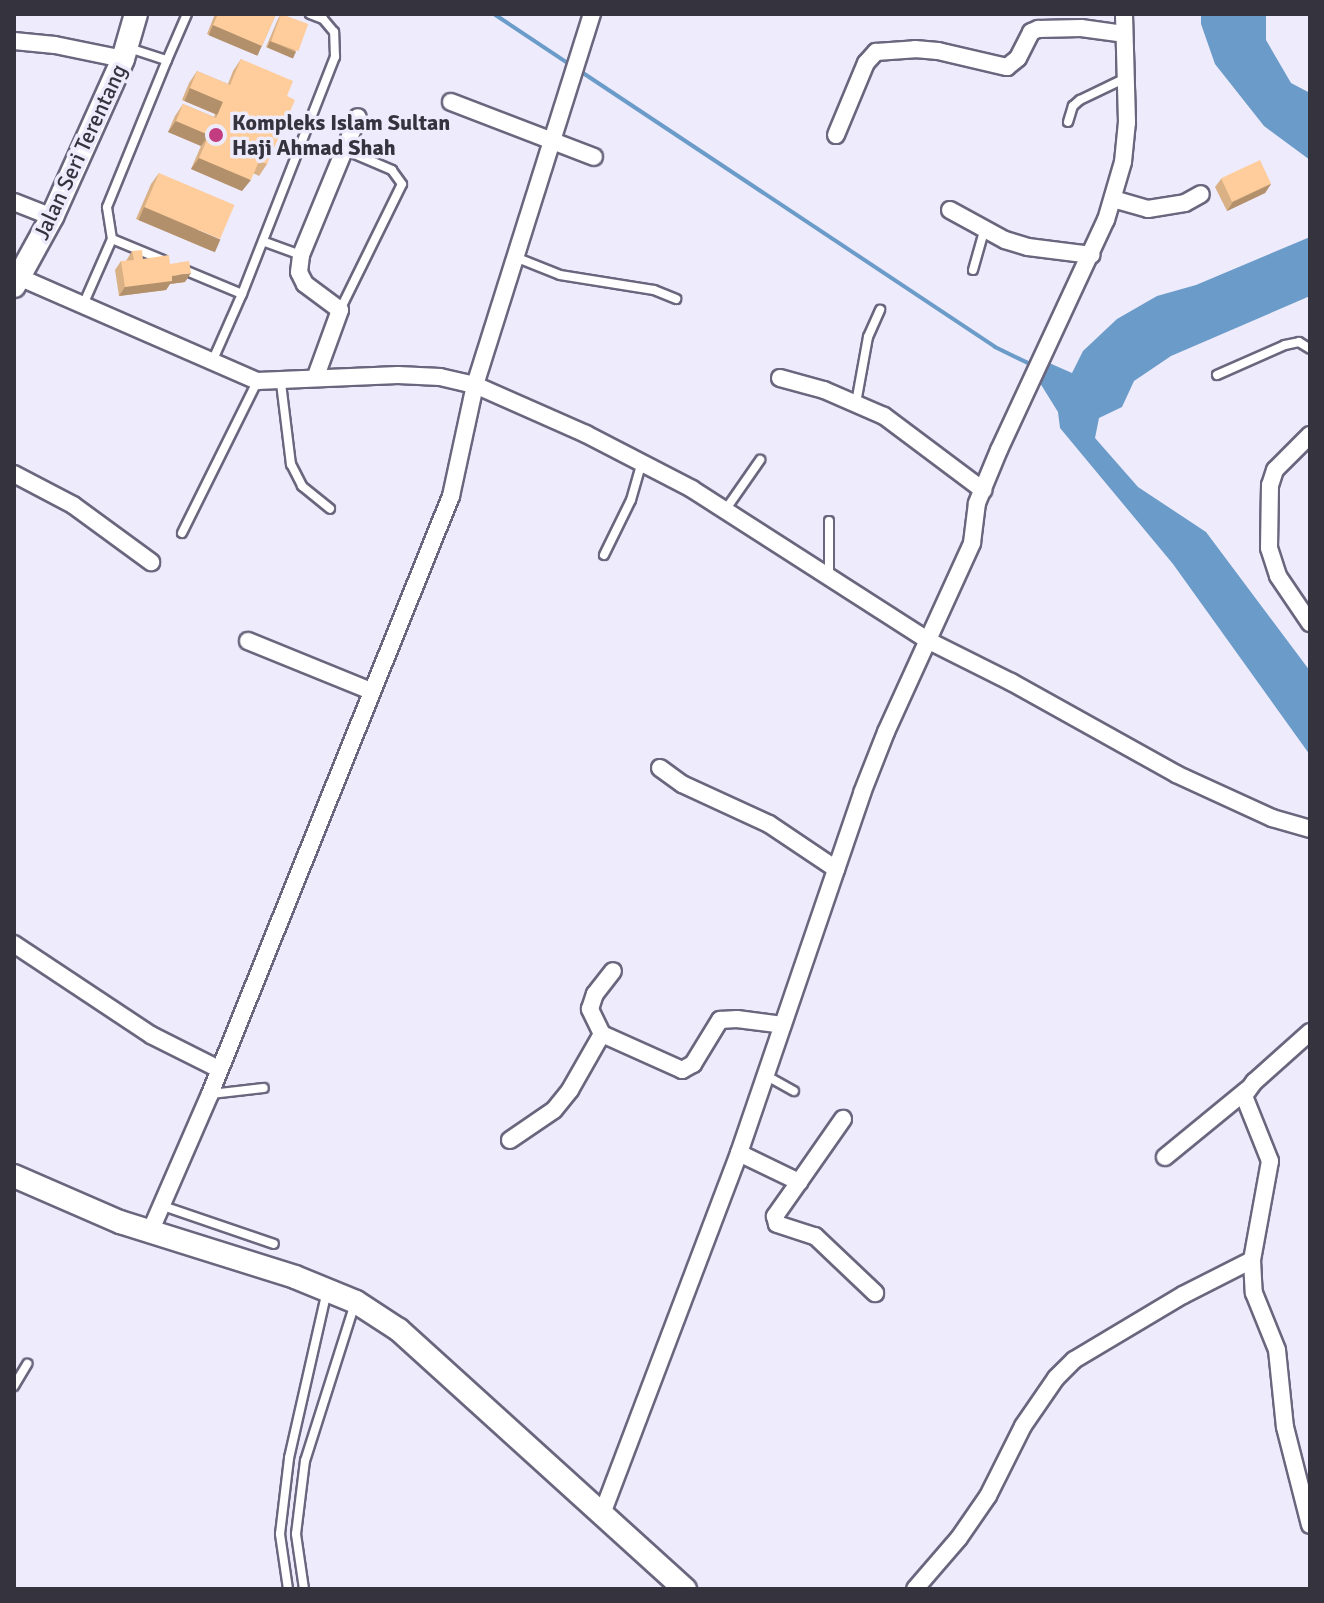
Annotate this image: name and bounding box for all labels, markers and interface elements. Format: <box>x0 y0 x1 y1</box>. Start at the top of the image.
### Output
street label: Jalan Seri Terentang <box>28 60 132 244</box>
place label: Kompleks Islam Sultan Haji Ahmad Shah <box>232 109 450 160</box>
marker: Kompleks Islam Sultan Haji Ahmad Shah <box>207 126 225 144</box>

